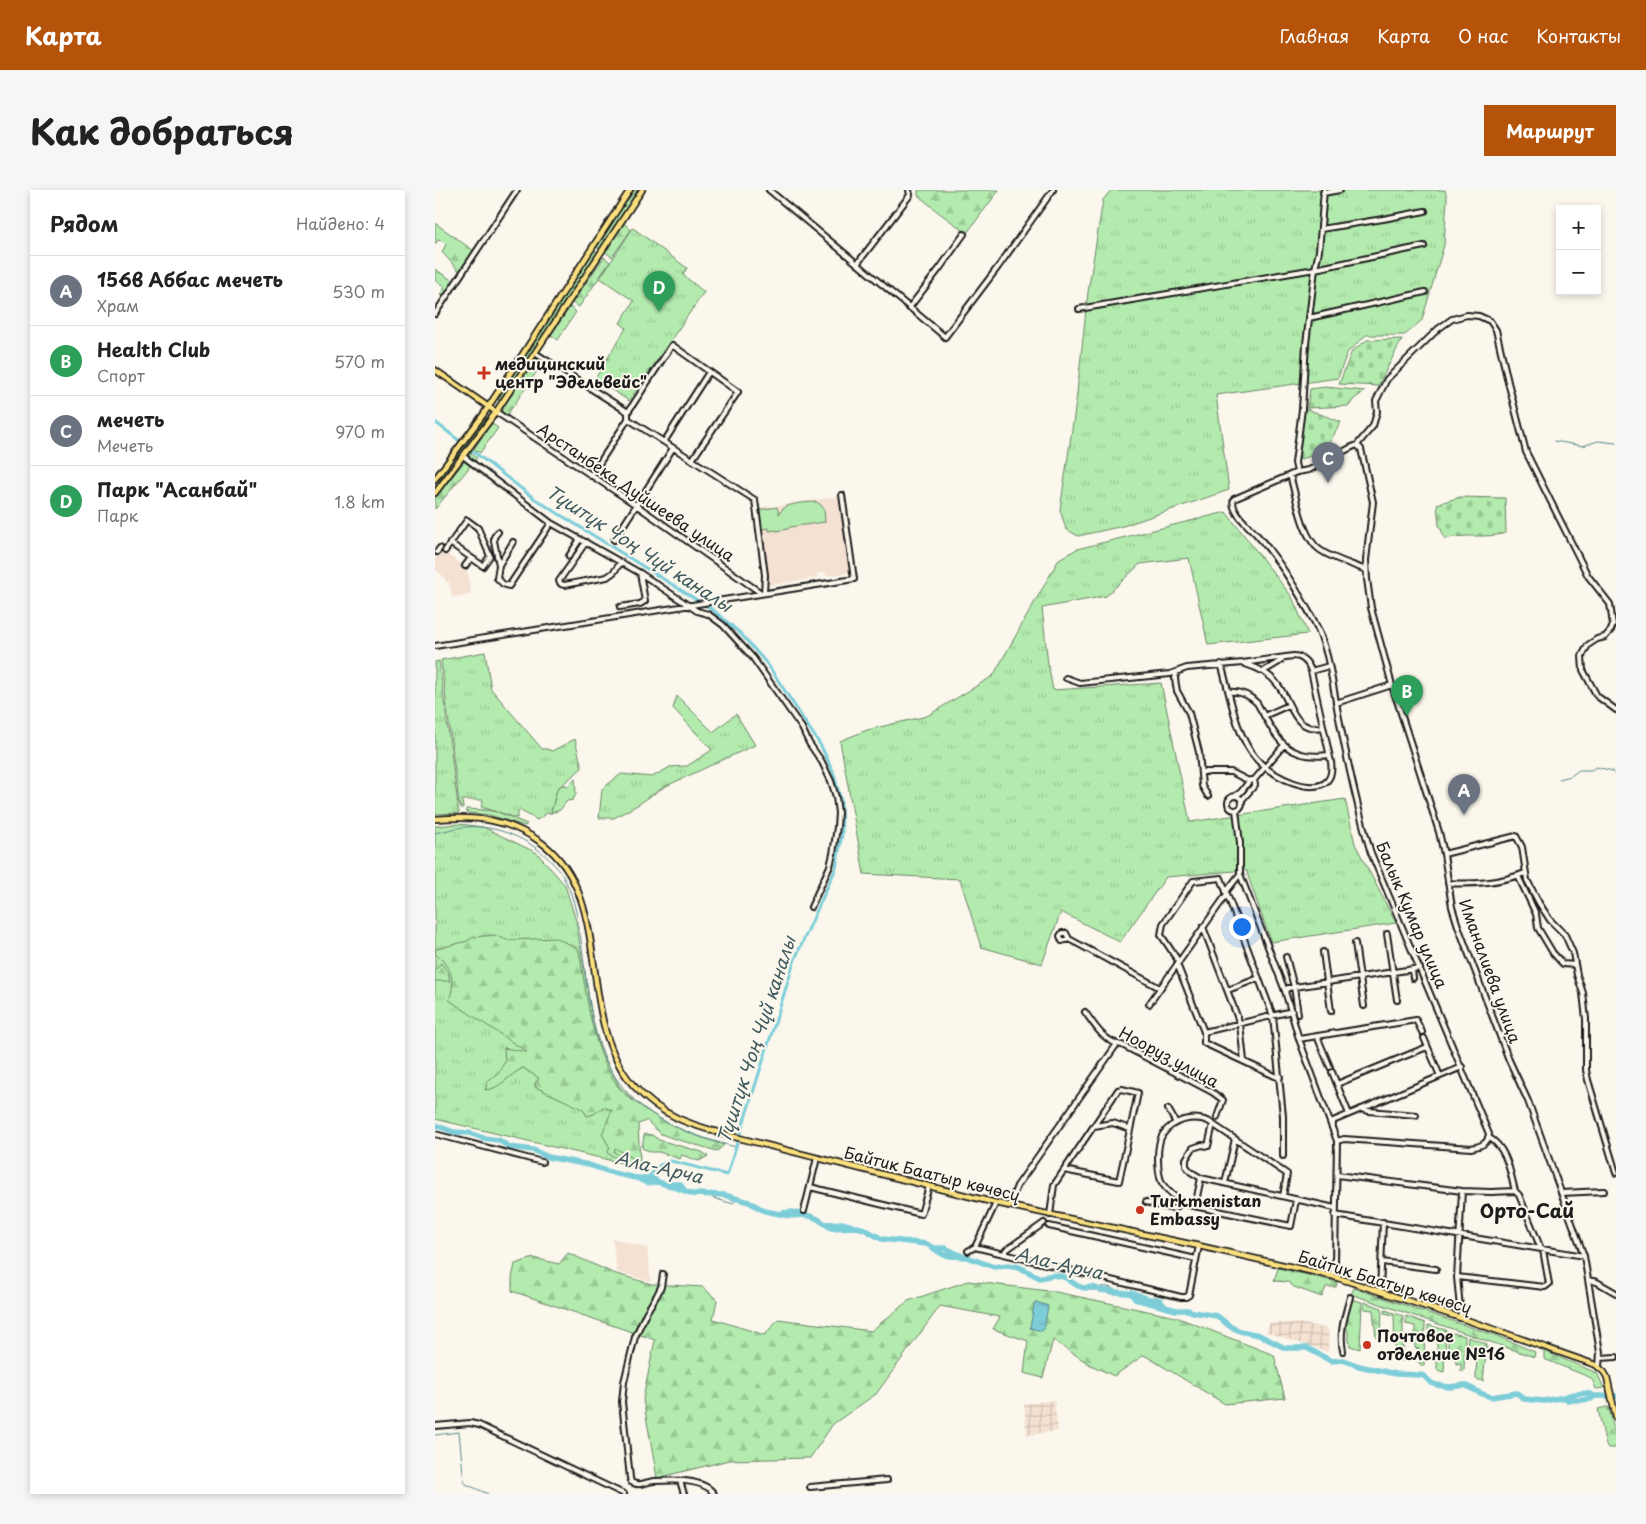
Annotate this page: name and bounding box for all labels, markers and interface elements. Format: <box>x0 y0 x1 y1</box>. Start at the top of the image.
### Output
text: Карта <box>25 17 102 53</box>
text: Главная <box>1280 22 1349 49</box>
text: Карта <box>1377 22 1430 49</box>
text: О нас <box>1458 22 1508 49</box>
text: Контакты <box>1536 22 1621 49</box>
text: Как добраться <box>30 104 294 157</box>
button: Маршрут <box>1484 105 1616 156</box>
map controls <box>1556 205 1601 295</box>
button: + <box>1556 205 1601 250</box>
text: Рядом <box>50 207 118 239</box>
text: Найдено: 4 <box>296 211 385 235</box>
button: − <box>1556 250 1601 295</box>
text: 156в Аббас мечеть <box>97 265 283 293</box>
pin: D <box>643 271 675 312</box>
text: A <box>60 279 72 303</box>
text: 530 m <box>332 279 385 303</box>
text: Храм <box>97 293 139 317</box>
text: Health Club <box>97 335 210 363</box>
text: B <box>61 349 71 373</box>
text: 570 m <box>334 349 385 373</box>
place label: медицинский центр "Эдельвейс" <box>495 351 647 393</box>
text: Спорт <box>97 363 145 387</box>
marker: медицинский центр "Эдельвейс" <box>477 366 491 380</box>
text: мечеть <box>97 405 164 433</box>
street label: Арстанбека Дуйшеева улица <box>533 416 740 566</box>
text: C <box>60 419 72 443</box>
text: 970 m <box>335 419 385 443</box>
text: Мечеть <box>97 433 153 457</box>
pin: C <box>1312 442 1344 483</box>
text: Парк "Асанбай" <box>97 475 257 503</box>
water label: Түштүк Чоң Чүй каналы <box>542 478 739 619</box>
text: D <box>60 489 72 513</box>
text: 1.8 km <box>334 489 385 513</box>
text: Парк <box>97 503 138 527</box>
pin: B <box>1391 675 1423 716</box>
pin: A <box>1448 774 1480 815</box>
street label: Балык Кумар улица <box>1371 837 1455 992</box>
street label: Иманалиева улица <box>1454 895 1528 1046</box>
your location <box>1229 914 1255 940</box>
water label: Түштүк Чоң Чүй каналы <box>709 931 802 1146</box>
street label: Нооруз улица <box>1115 1020 1224 1093</box>
street label: Байтик Баатыр көчөсү <box>842 1140 1023 1207</box>
water label: Ала-Арча <box>613 1143 707 1190</box>
place label: Turkmenistan Embassy <box>1150 1188 1262 1230</box>
district label: Орто-Сай <box>1480 1196 1574 1224</box>
marker: Turkmenistan Embassy <box>1134 1204 1146 1216</box>
water label: Ала-Арча <box>1013 1239 1107 1286</box>
street label: Байтик Баатыр көчөсү <box>1296 1243 1476 1319</box>
place label: Почтовое отделение №16 <box>1377 1323 1505 1365</box>
marker: Почтовое отделение №16 <box>1361 1339 1373 1351</box>

